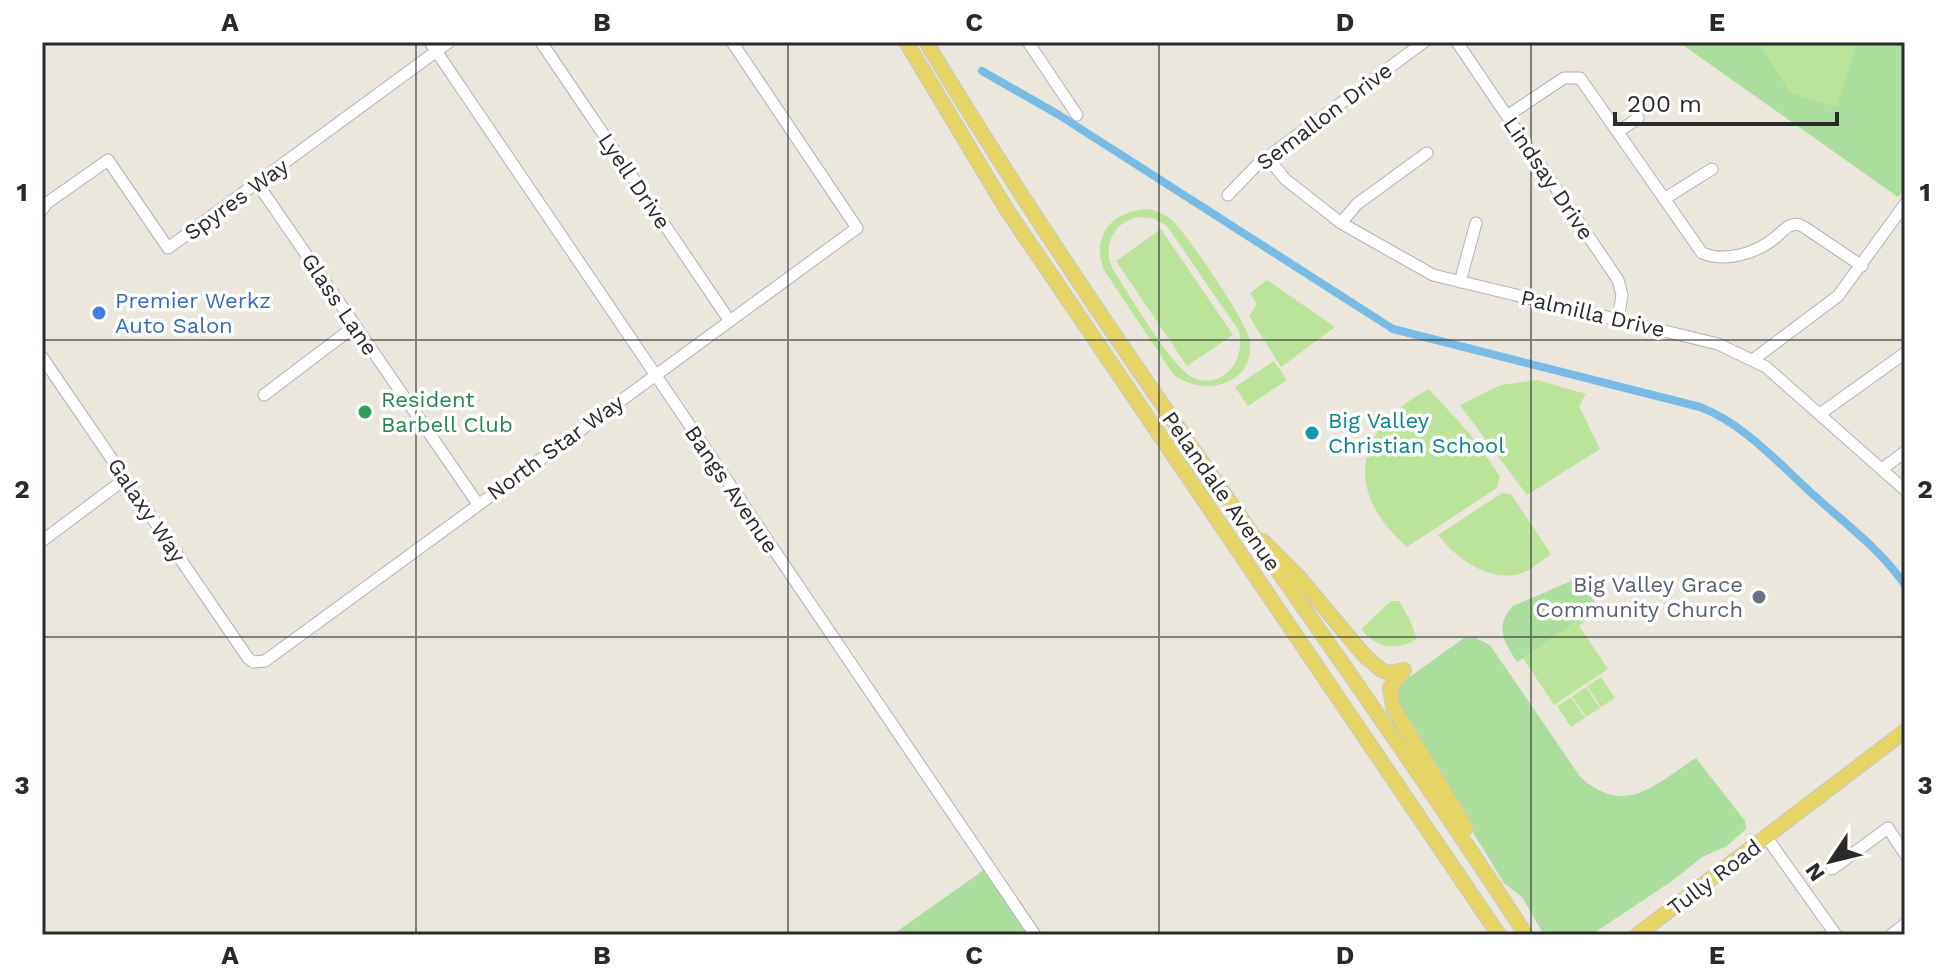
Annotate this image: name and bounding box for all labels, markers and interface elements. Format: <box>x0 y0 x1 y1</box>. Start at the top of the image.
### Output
text: A <box>221 7 239 37</box>
text: B <box>593 7 611 37</box>
text: C <box>965 7 983 37</box>
text: D <box>1336 7 1354 37</box>
text: E <box>1709 7 1725 37</box>
street label: Semallon Drive <box>1252 57 1397 175</box>
scale bar <box>1615 76 1837 126</box>
text: 200 m <box>1627 90 1702 118</box>
street label: Lindsay Drive <box>1498 112 1599 244</box>
street label: Lyell Drive <box>593 129 676 234</box>
street label: Spyres Way <box>180 153 294 245</box>
text: 1 <box>16 177 28 207</box>
text: 1 <box>1919 177 1931 207</box>
street label: Glass Lane <box>296 248 383 360</box>
street label: Palmilla Drive <box>1518 285 1667 342</box>
place label: Premier Werkz Auto Salon <box>115 288 271 338</box>
marker: Premier Werkz Auto Salon <box>90 304 108 322</box>
place label: Resident Barbell Club <box>381 387 513 437</box>
street label: North Star Way <box>482 389 629 505</box>
marker: Resident Barbell Club <box>356 403 374 421</box>
street label: Pelandale Avenue <box>1157 407 1286 576</box>
place label: Big Valley Christian School <box>1328 408 1505 458</box>
street label: Bangs Avenue <box>680 421 783 558</box>
marker: Big Valley Christian School <box>1303 424 1321 442</box>
street label: Galaxy Way <box>103 453 191 568</box>
text: 2 <box>14 474 30 504</box>
text: 2 <box>1917 474 1933 504</box>
place label: Big Valley Grace Community Church <box>1535 572 1743 622</box>
marker: Big Valley Grace Community Church <box>1750 588 1768 606</box>
text: 3 <box>14 770 30 800</box>
text: 3 <box>1917 770 1933 800</box>
north arrow <box>1791 821 1871 901</box>
street label: Tully Road <box>1663 834 1766 921</box>
text: N <box>1800 858 1830 886</box>
text: A <box>221 940 239 970</box>
text: B <box>593 940 611 970</box>
text: C <box>965 940 983 970</box>
text: D <box>1336 940 1354 970</box>
text: E <box>1709 940 1725 970</box>

